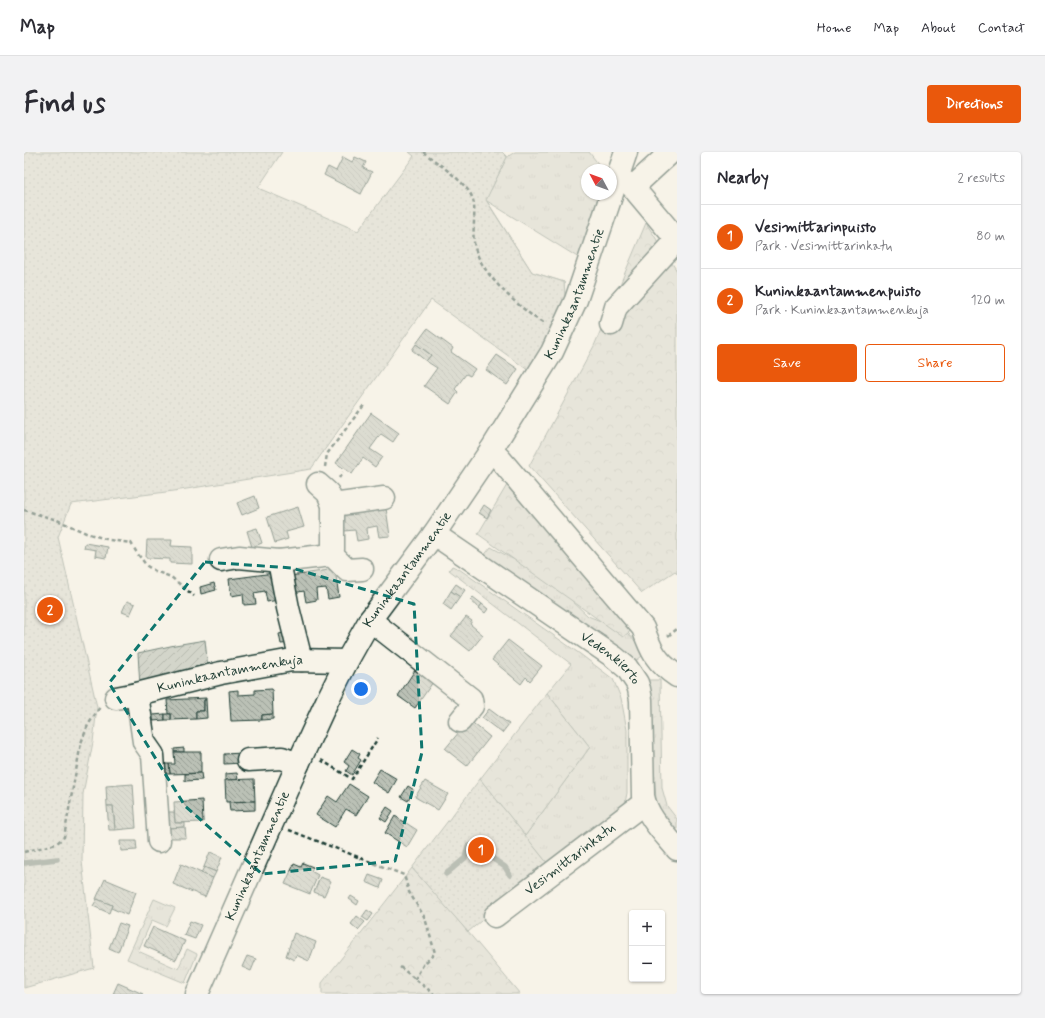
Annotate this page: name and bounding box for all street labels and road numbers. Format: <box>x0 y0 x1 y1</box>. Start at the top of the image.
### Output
street label: Kuninkaantammentie <box>540 226 609 363</box>
street label: Kuninkaantammentie <box>359 508 456 631</box>
street label: Vedenkierto <box>577 628 645 688</box>
street label: Kuninkaantammenkuja <box>155 651 304 698</box>
street label: Kuninkaantammentie <box>221 788 294 923</box>
street label: Vesimittarinkatu <box>521 819 619 899</box>

